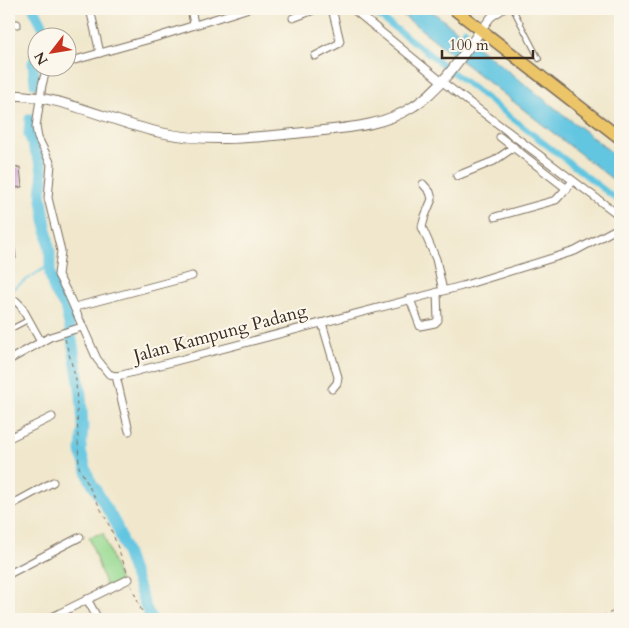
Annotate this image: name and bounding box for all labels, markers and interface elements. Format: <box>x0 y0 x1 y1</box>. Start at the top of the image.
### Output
north arrow <box>28 28 78 78</box>
scale bar <box>442 28 533 60</box>
text: 100 m <box>449 35 489 55</box>
text: N <box>30 48 53 69</box>
street label: Jalan Kampung Padang <box>128 298 310 369</box>

